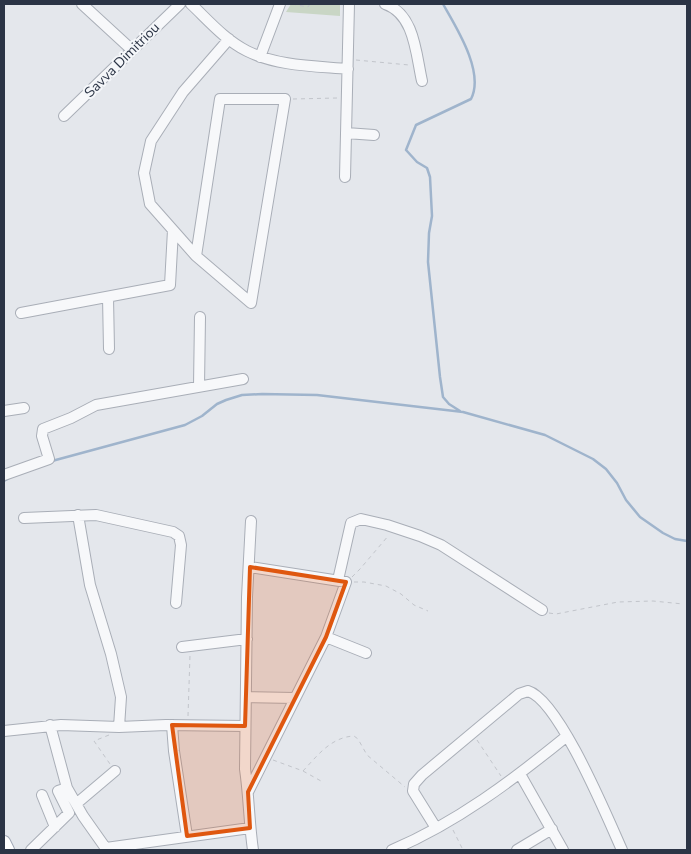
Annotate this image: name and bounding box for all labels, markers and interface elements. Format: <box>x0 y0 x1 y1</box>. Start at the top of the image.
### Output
street label: Savva Dimitriou <box>80 18 164 102</box>

